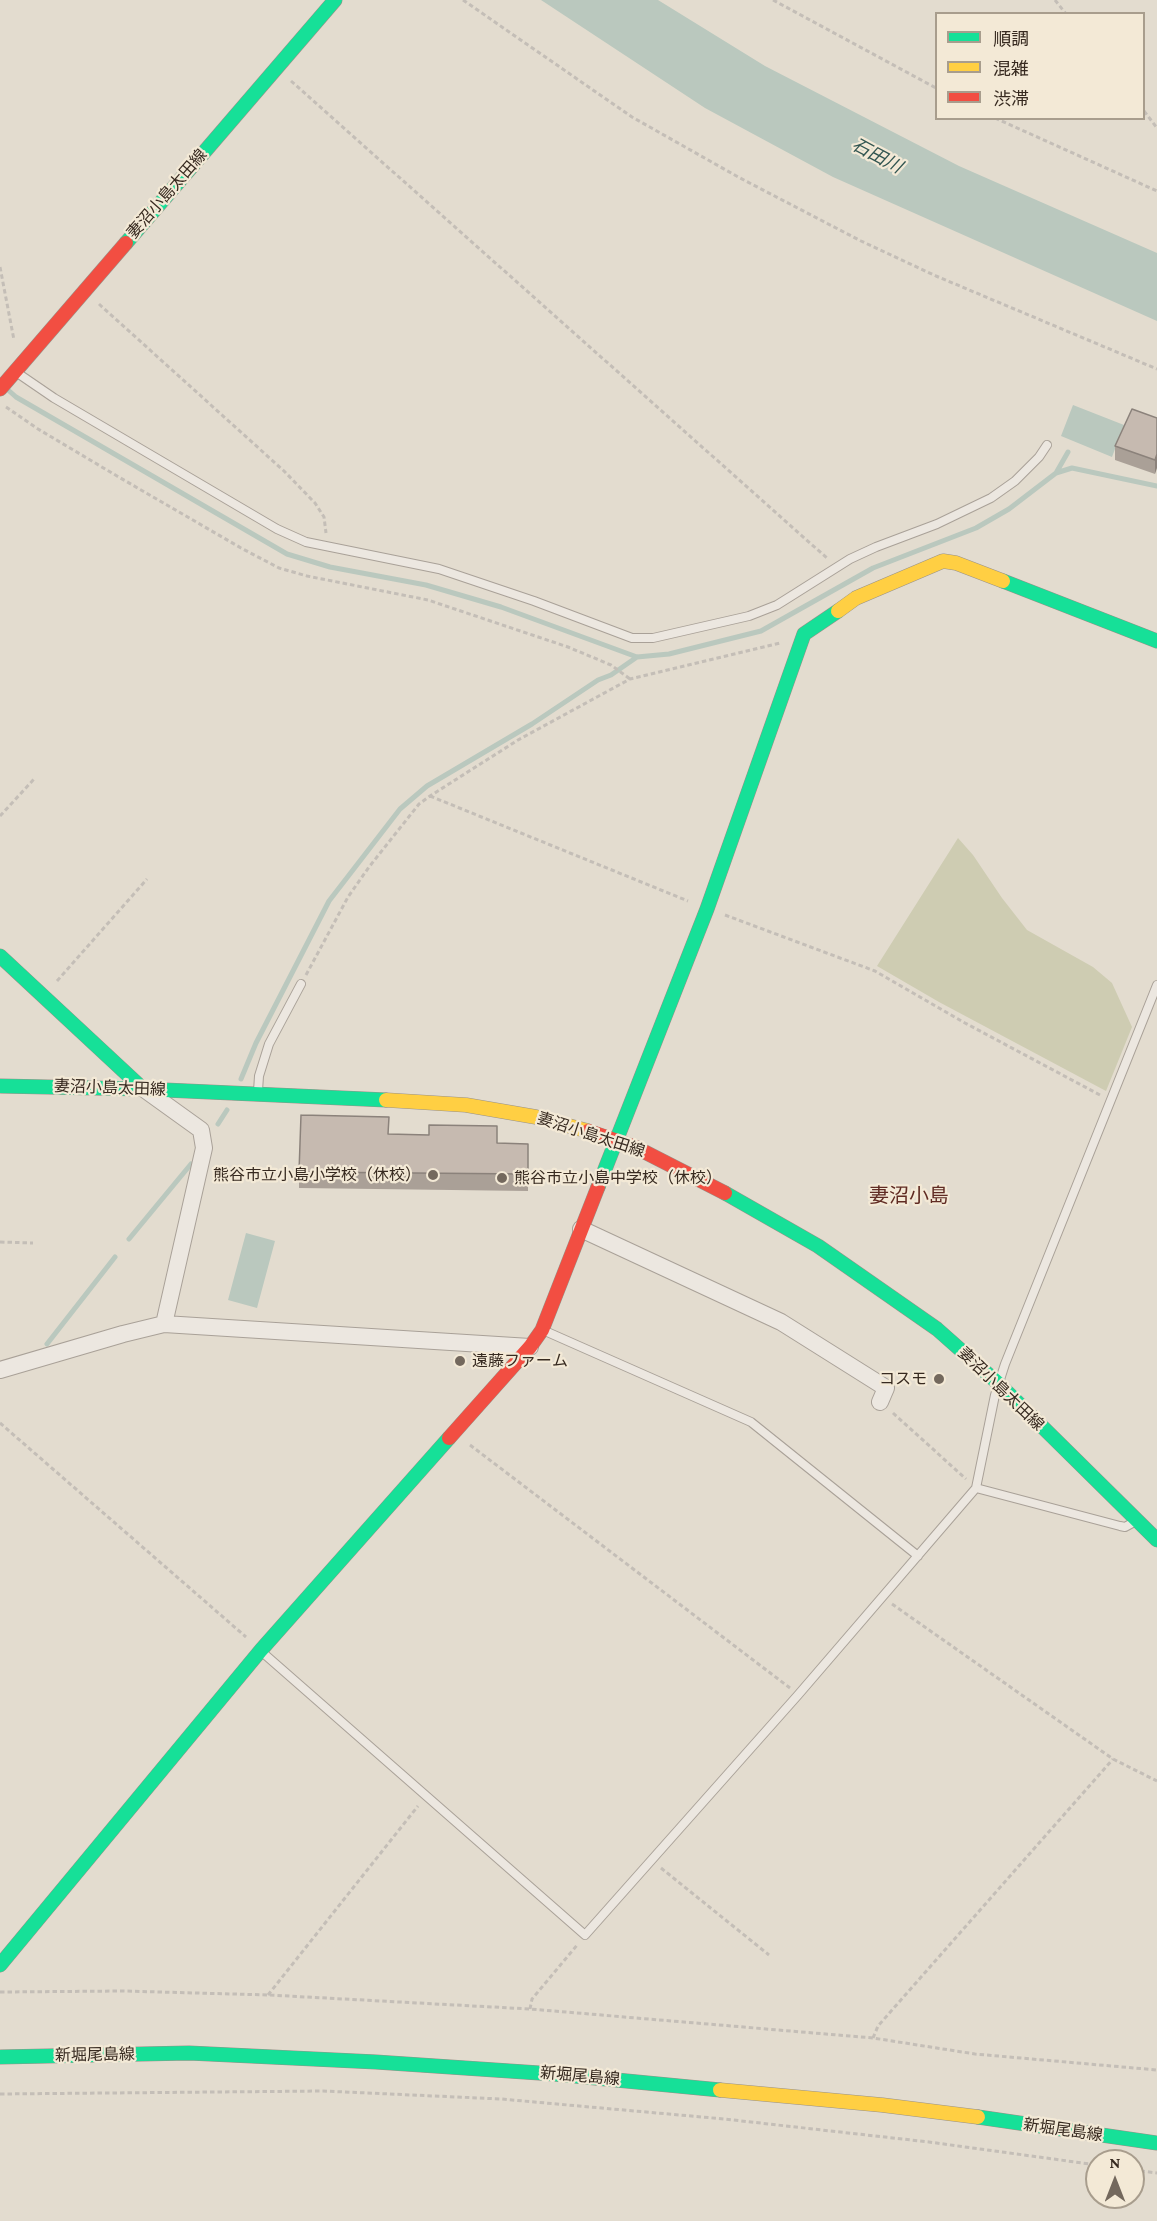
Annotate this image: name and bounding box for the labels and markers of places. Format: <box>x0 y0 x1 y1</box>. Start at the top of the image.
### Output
place label: 熊谷市立小島小学校（休校） <box>213 1165 421 1185</box>
marker: 熊谷市立小島小学校（休校） <box>426 1168 440 1182</box>
place label: 熊谷市立小島中学校（休校） <box>514 1168 722 1188</box>
marker: 熊谷市立小島中学校（休校） <box>495 1171 509 1185</box>
place label: 遠藤ファーム <box>472 1351 568 1371</box>
marker: 遠藤ファーム <box>453 1354 467 1368</box>
place label: コスモ <box>879 1369 927 1389</box>
marker: コスモ <box>932 1372 946 1386</box>

